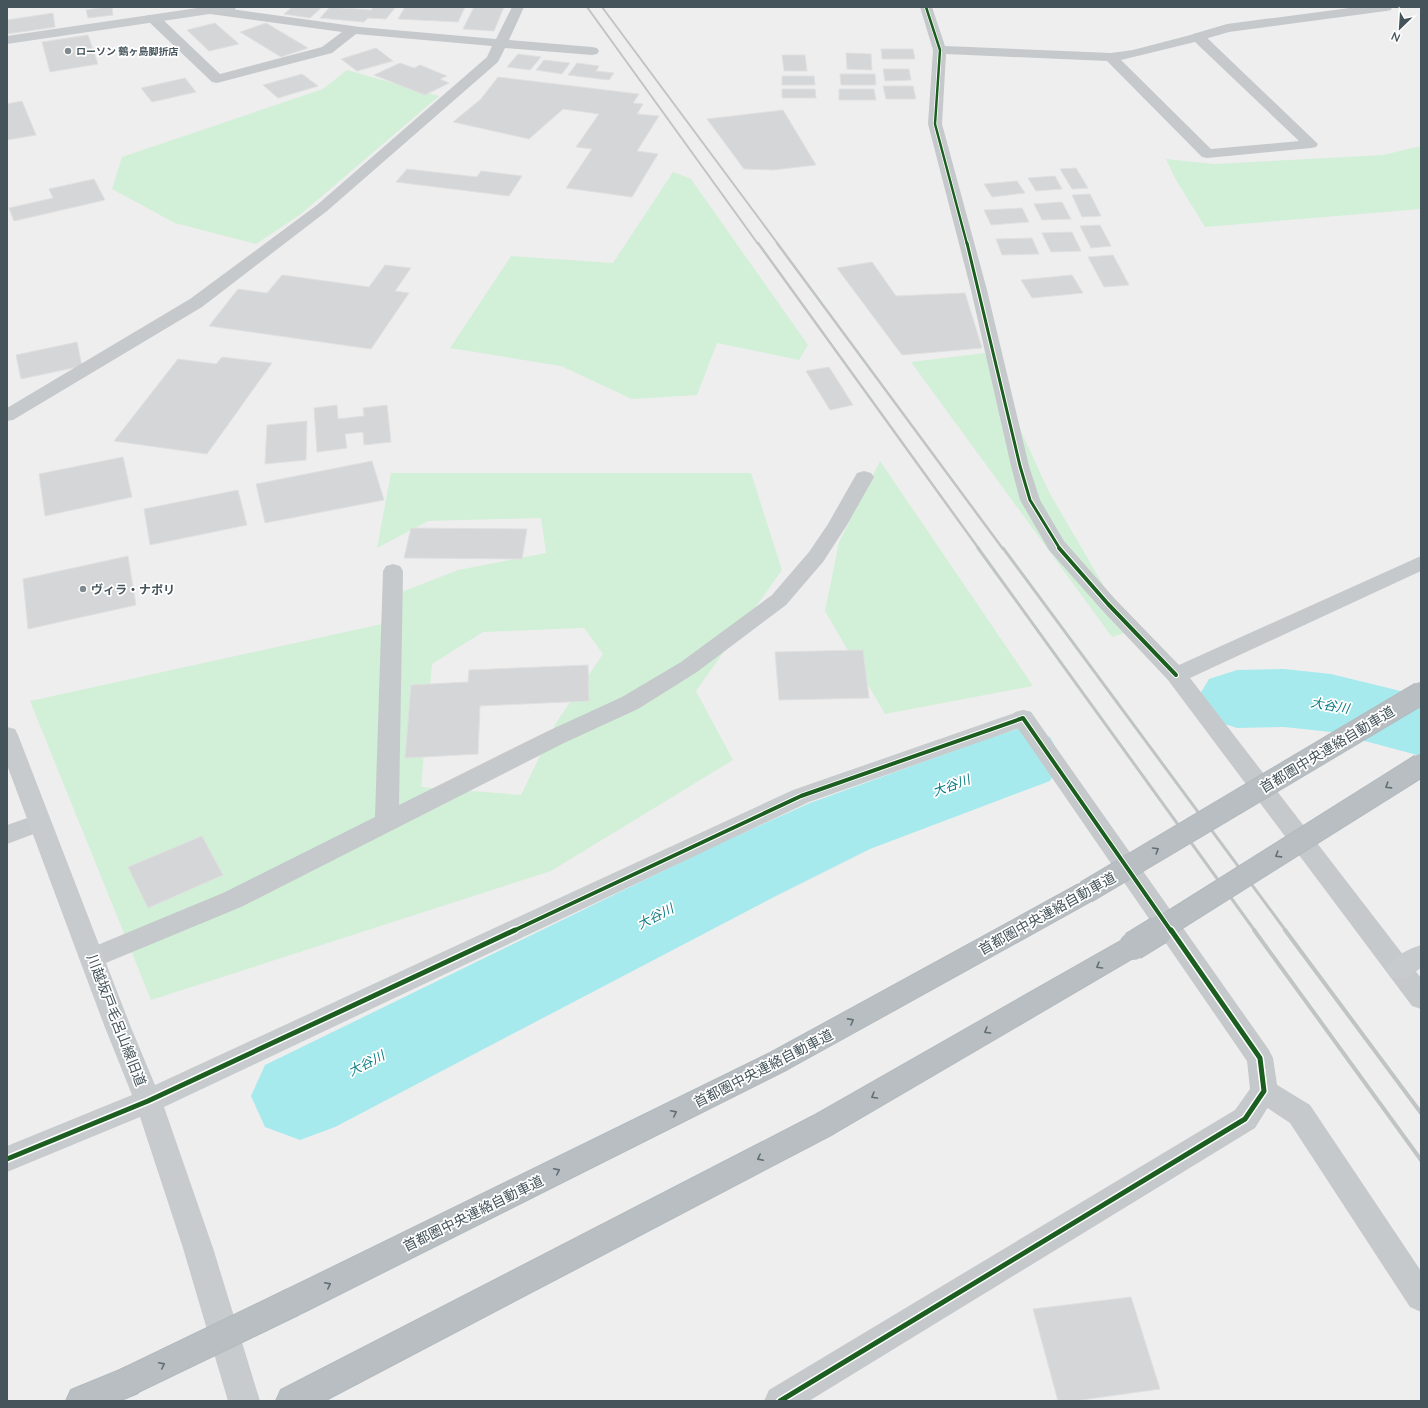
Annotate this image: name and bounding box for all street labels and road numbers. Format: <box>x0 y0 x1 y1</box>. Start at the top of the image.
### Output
street label: 首都圏中央連絡自動車道 <box>1257 702 1397 796</box>
street label: 首都圏中央連絡自動車道 <box>976 868 1118 958</box>
street label: 川越坂戸毛呂山線旧道 <box>84 952 150 1088</box>
street label: 首都圏中央連絡自動車道 <box>691 1025 835 1111</box>
street label: 首都圏中央連絡自動車道 <box>400 1172 546 1254</box>

